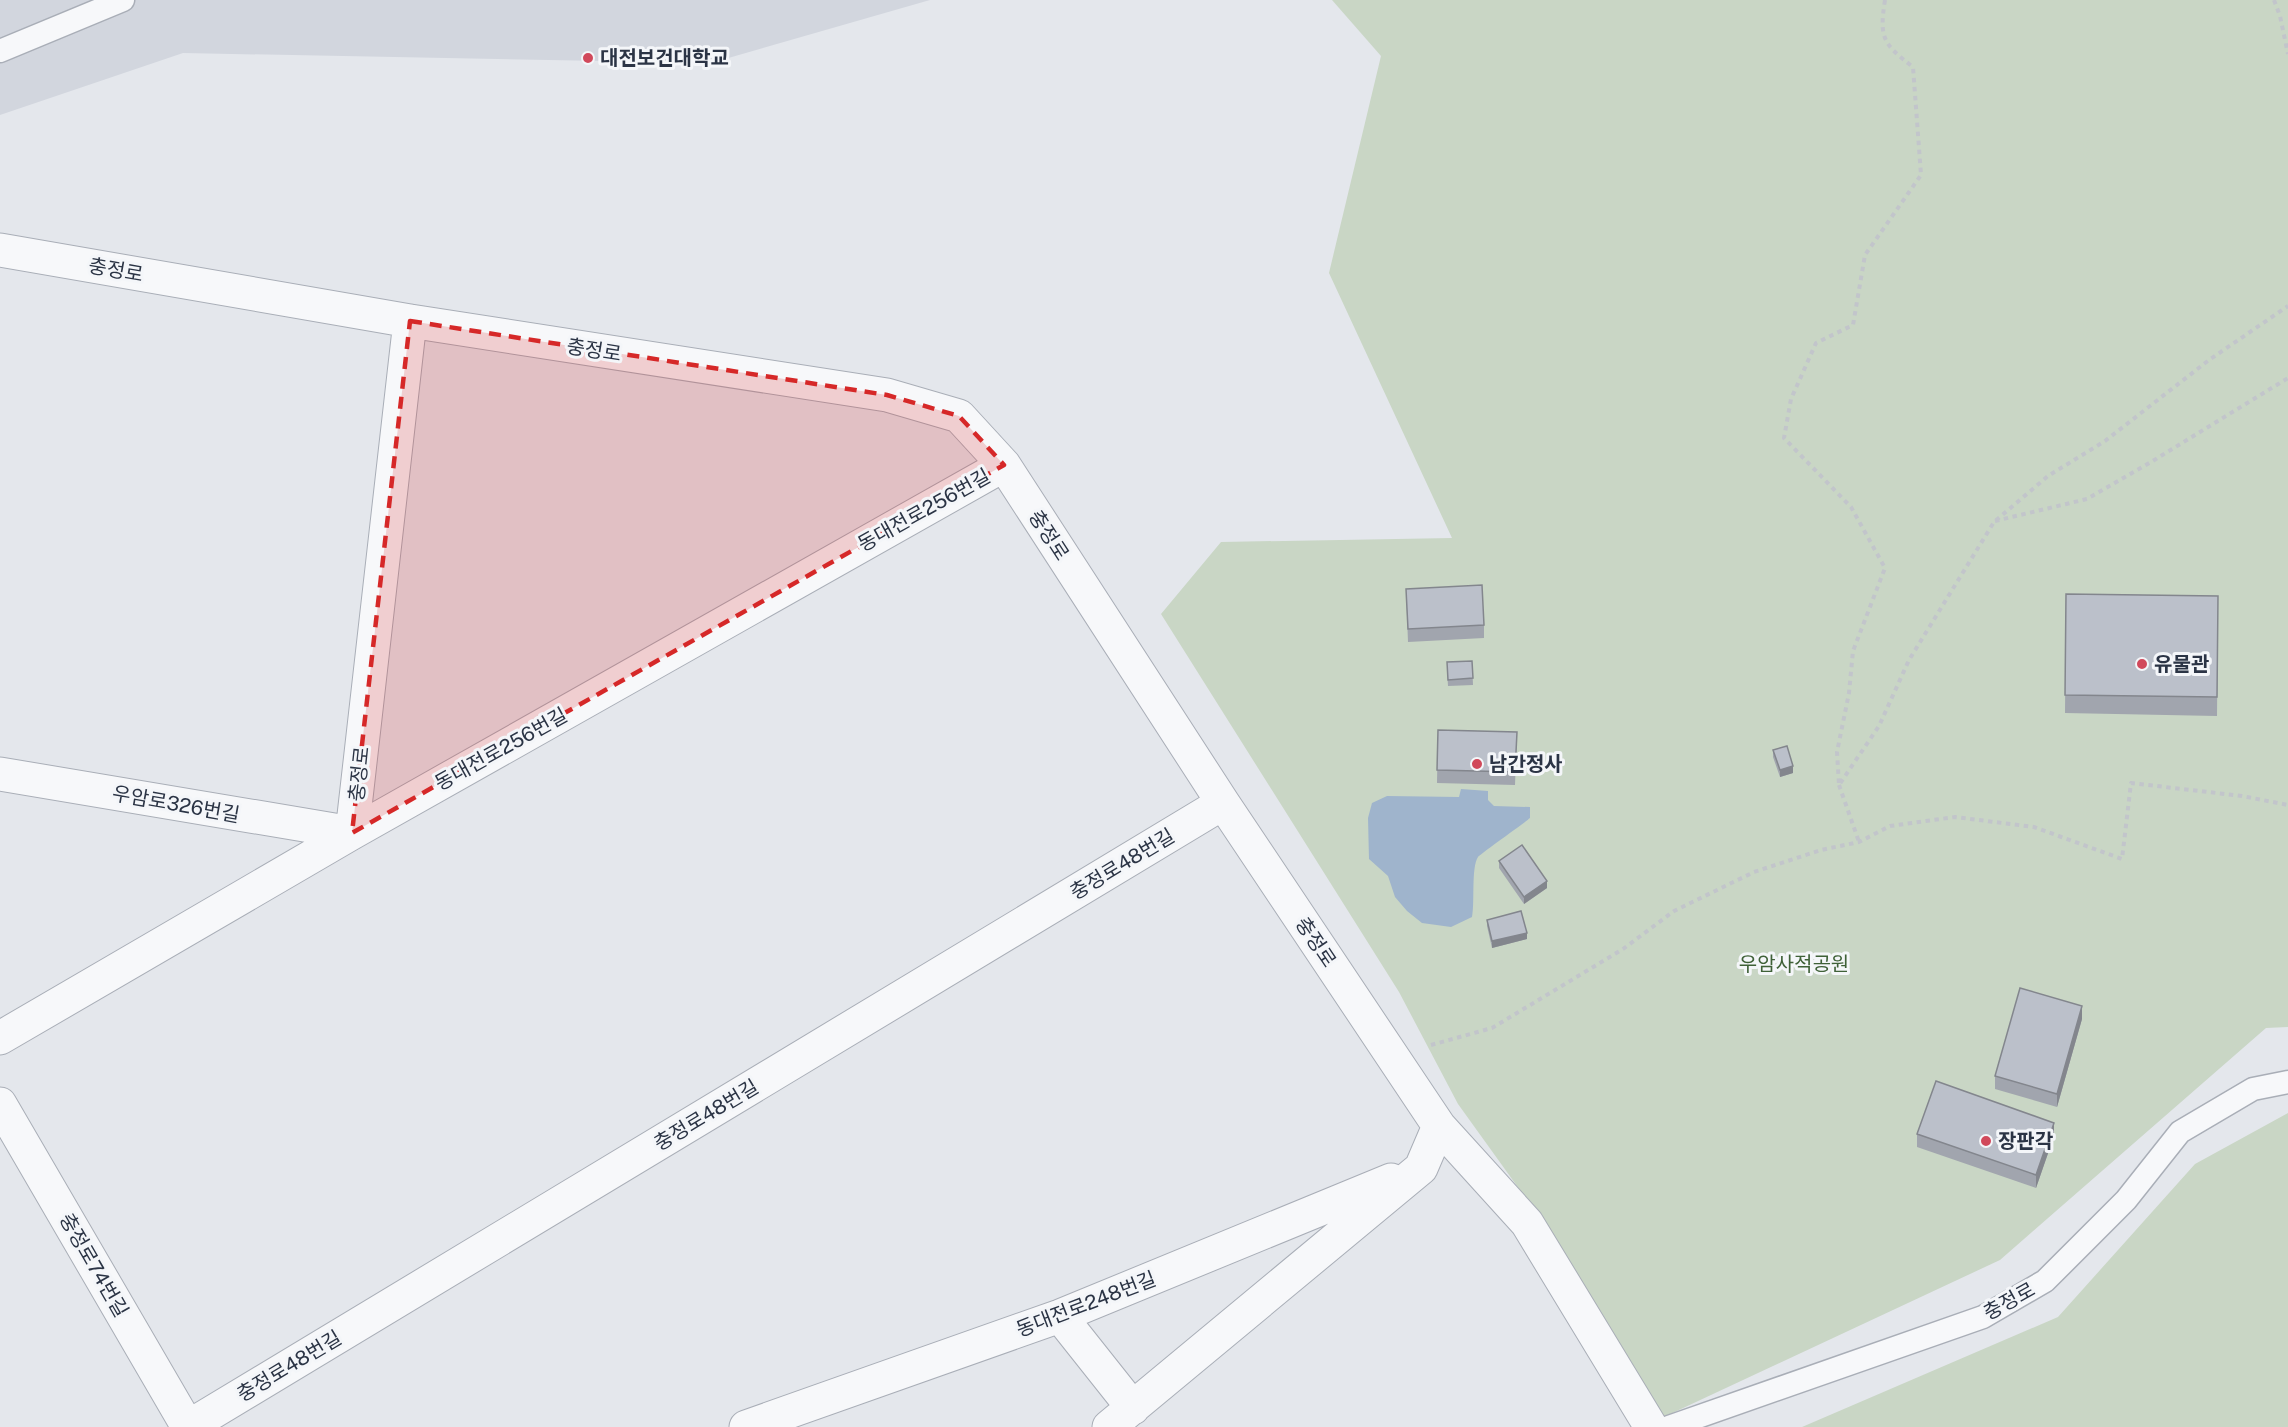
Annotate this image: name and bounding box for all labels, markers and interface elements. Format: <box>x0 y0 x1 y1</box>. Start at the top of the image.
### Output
place label: 대전보건대학교 <box>600 46 729 70</box>
marker: 대전보건대학교 <box>581 51 595 65</box>
street label: 충정로 <box>87 253 145 287</box>
street label: 충정로 <box>565 334 623 366</box>
street label: 동대전로256번길 <box>854 464 994 556</box>
street label: 충정로 <box>1024 505 1074 565</box>
place label: 유물관 <box>2154 652 2210 676</box>
marker: 유물관 <box>2135 657 2149 671</box>
street label: 동대전로256번길 <box>431 703 571 795</box>
street label: 충정로 <box>344 745 374 803</box>
place label: 남간정사 <box>1489 752 1563 776</box>
marker: 남간정사 <box>1470 757 1484 771</box>
street label: 우암로326번길 <box>110 781 242 827</box>
street label: 충정로48번길 <box>1065 823 1179 905</box>
street label: 충정로 <box>1291 912 1341 972</box>
park label: 우암사적공원 <box>1739 952 1849 976</box>
street label: 충정로48번길 <box>649 1074 763 1156</box>
place label: 장판각 <box>1998 1129 2054 1153</box>
marker: 장판각 <box>1979 1134 1993 1148</box>
street label: 충정로74번길 <box>55 1209 133 1321</box>
street label: 동대전로248번길 <box>1013 1266 1159 1342</box>
street label: 충정로 <box>1979 1277 2039 1325</box>
street label: 충정로48번길 <box>232 1325 346 1407</box>

